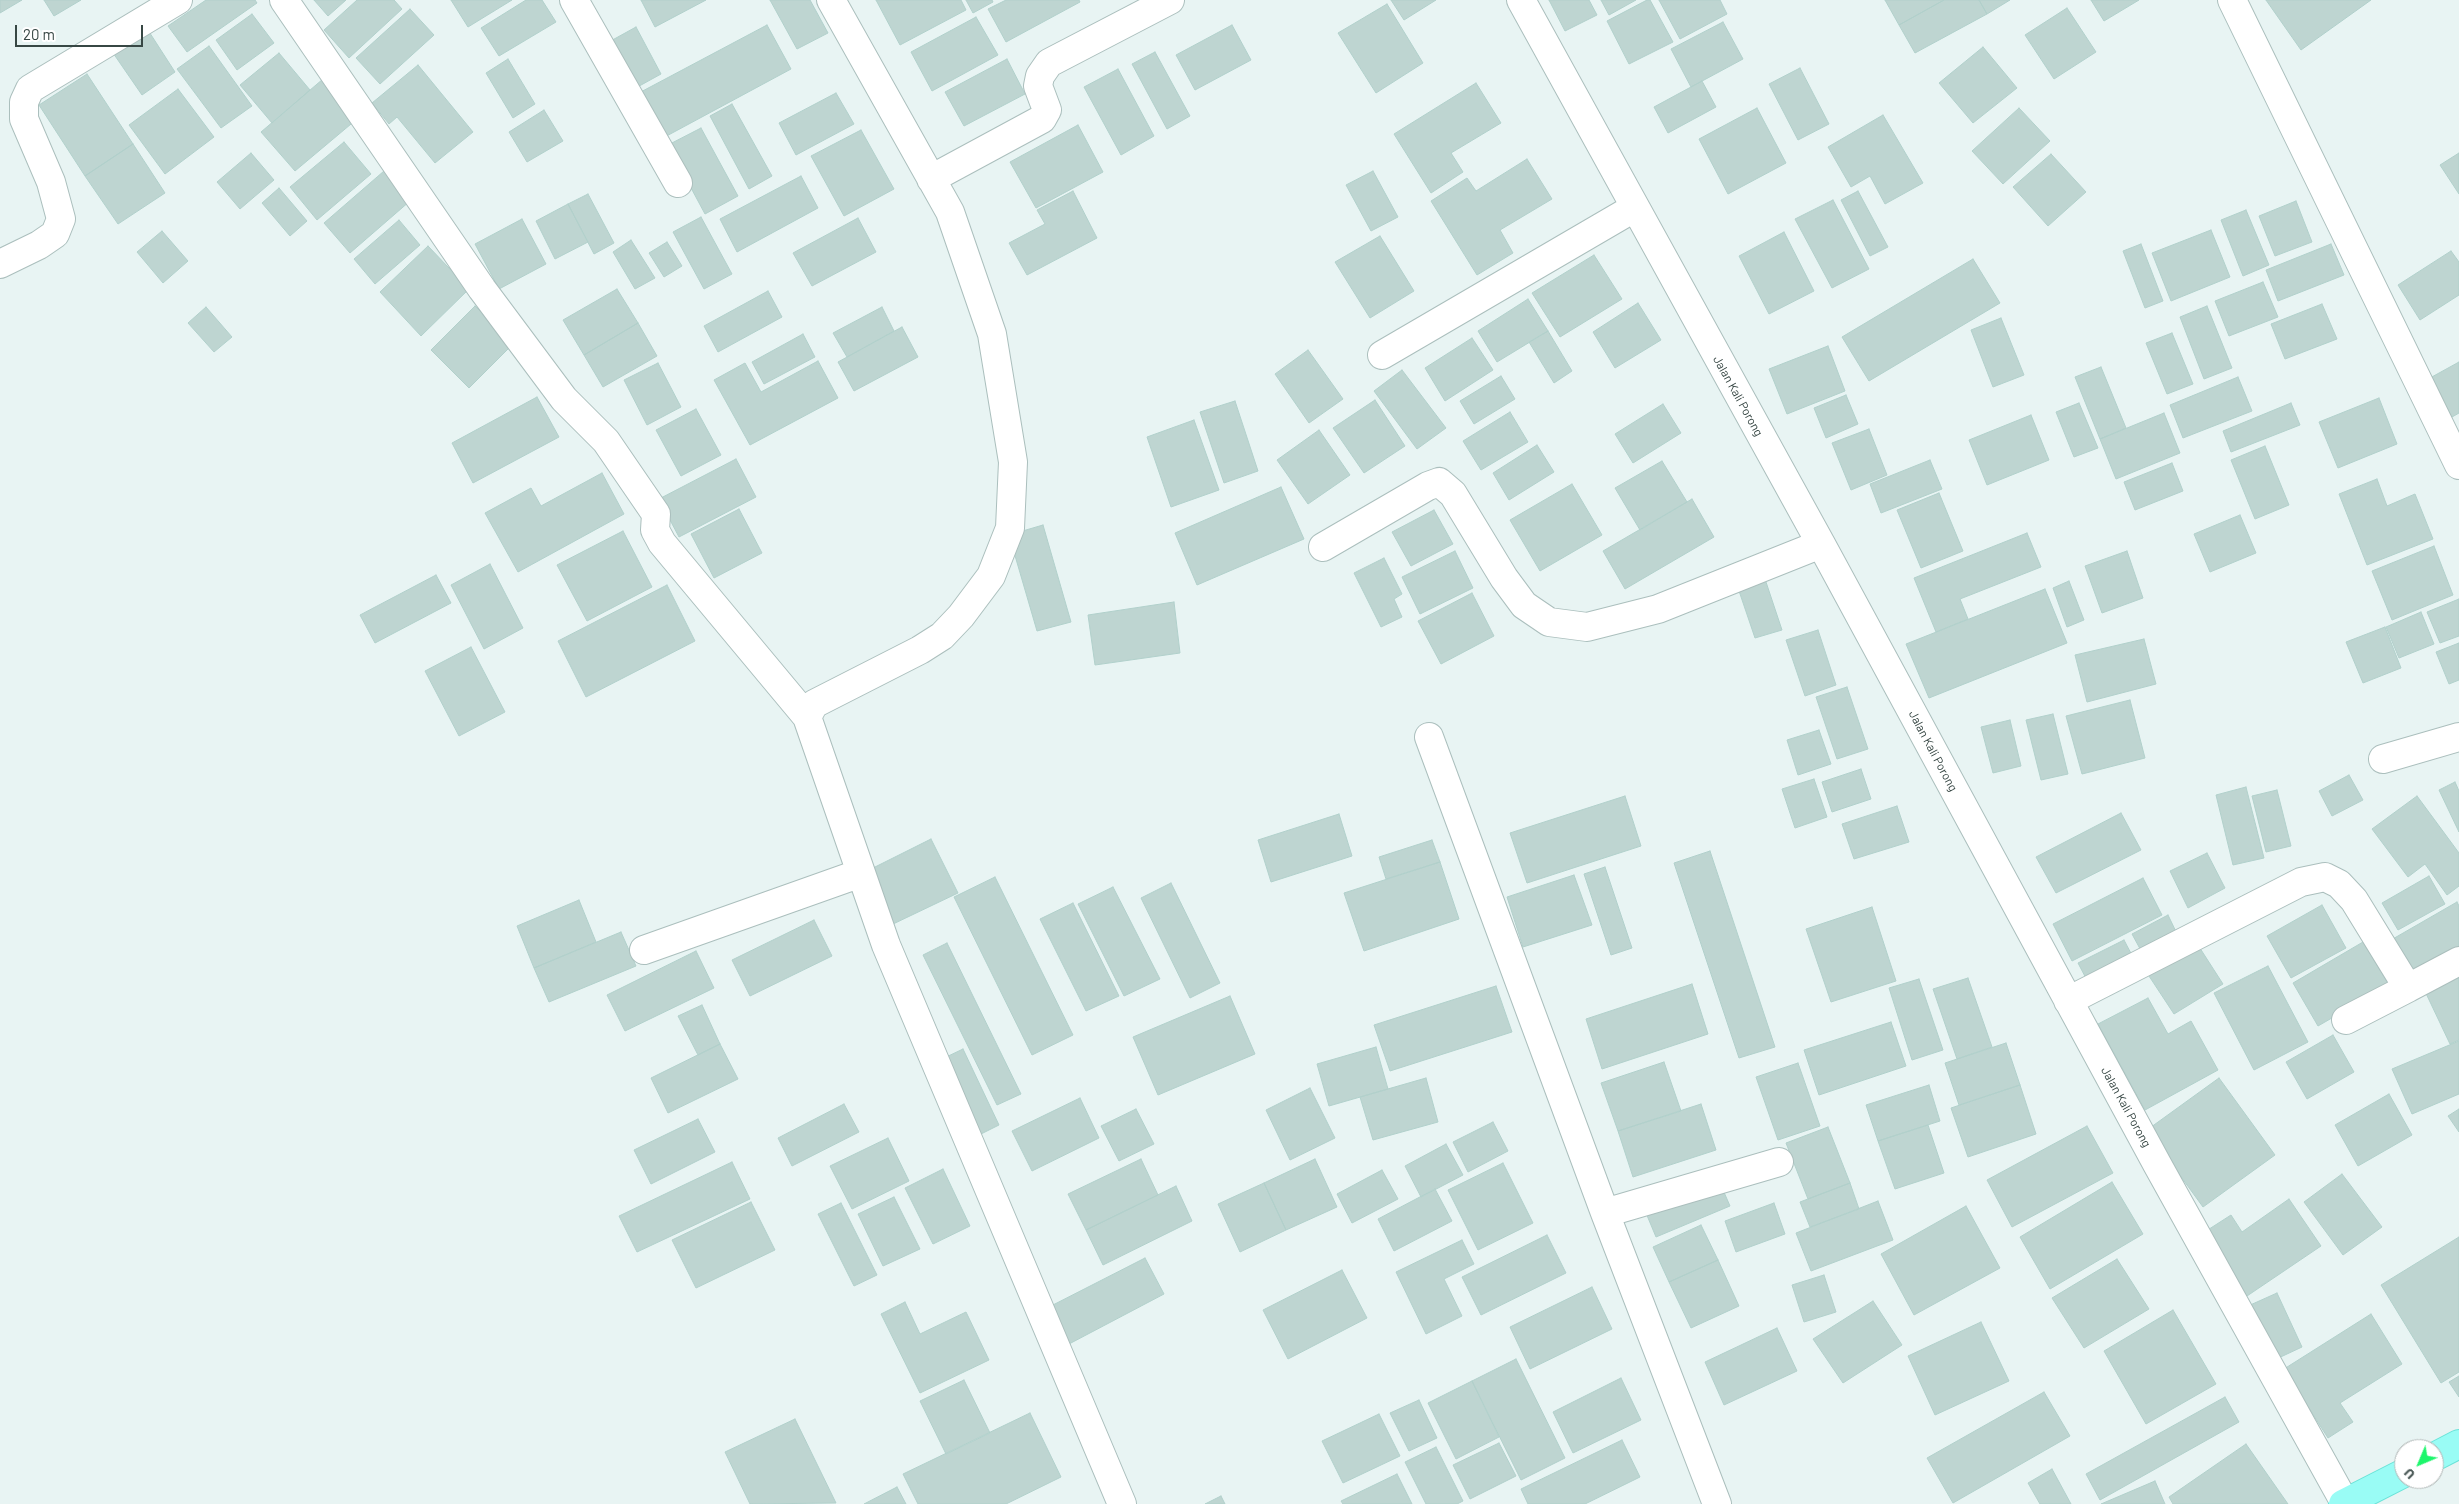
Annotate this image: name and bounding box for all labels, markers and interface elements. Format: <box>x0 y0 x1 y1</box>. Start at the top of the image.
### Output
scale bar <box>18 15 145 47</box>
text: 20 m <box>23 25 55 43</box>
street label: Jalan Kali Porong <box>1710 353 1766 439</box>
street label: Jalan Kali Porong <box>1906 708 1960 794</box>
street label: Jalan Kali Porong <box>2098 1064 2154 1150</box>
north arrow <box>2394 1439 2444 1489</box>
text: U <box>2400 1465 2418 1483</box>

